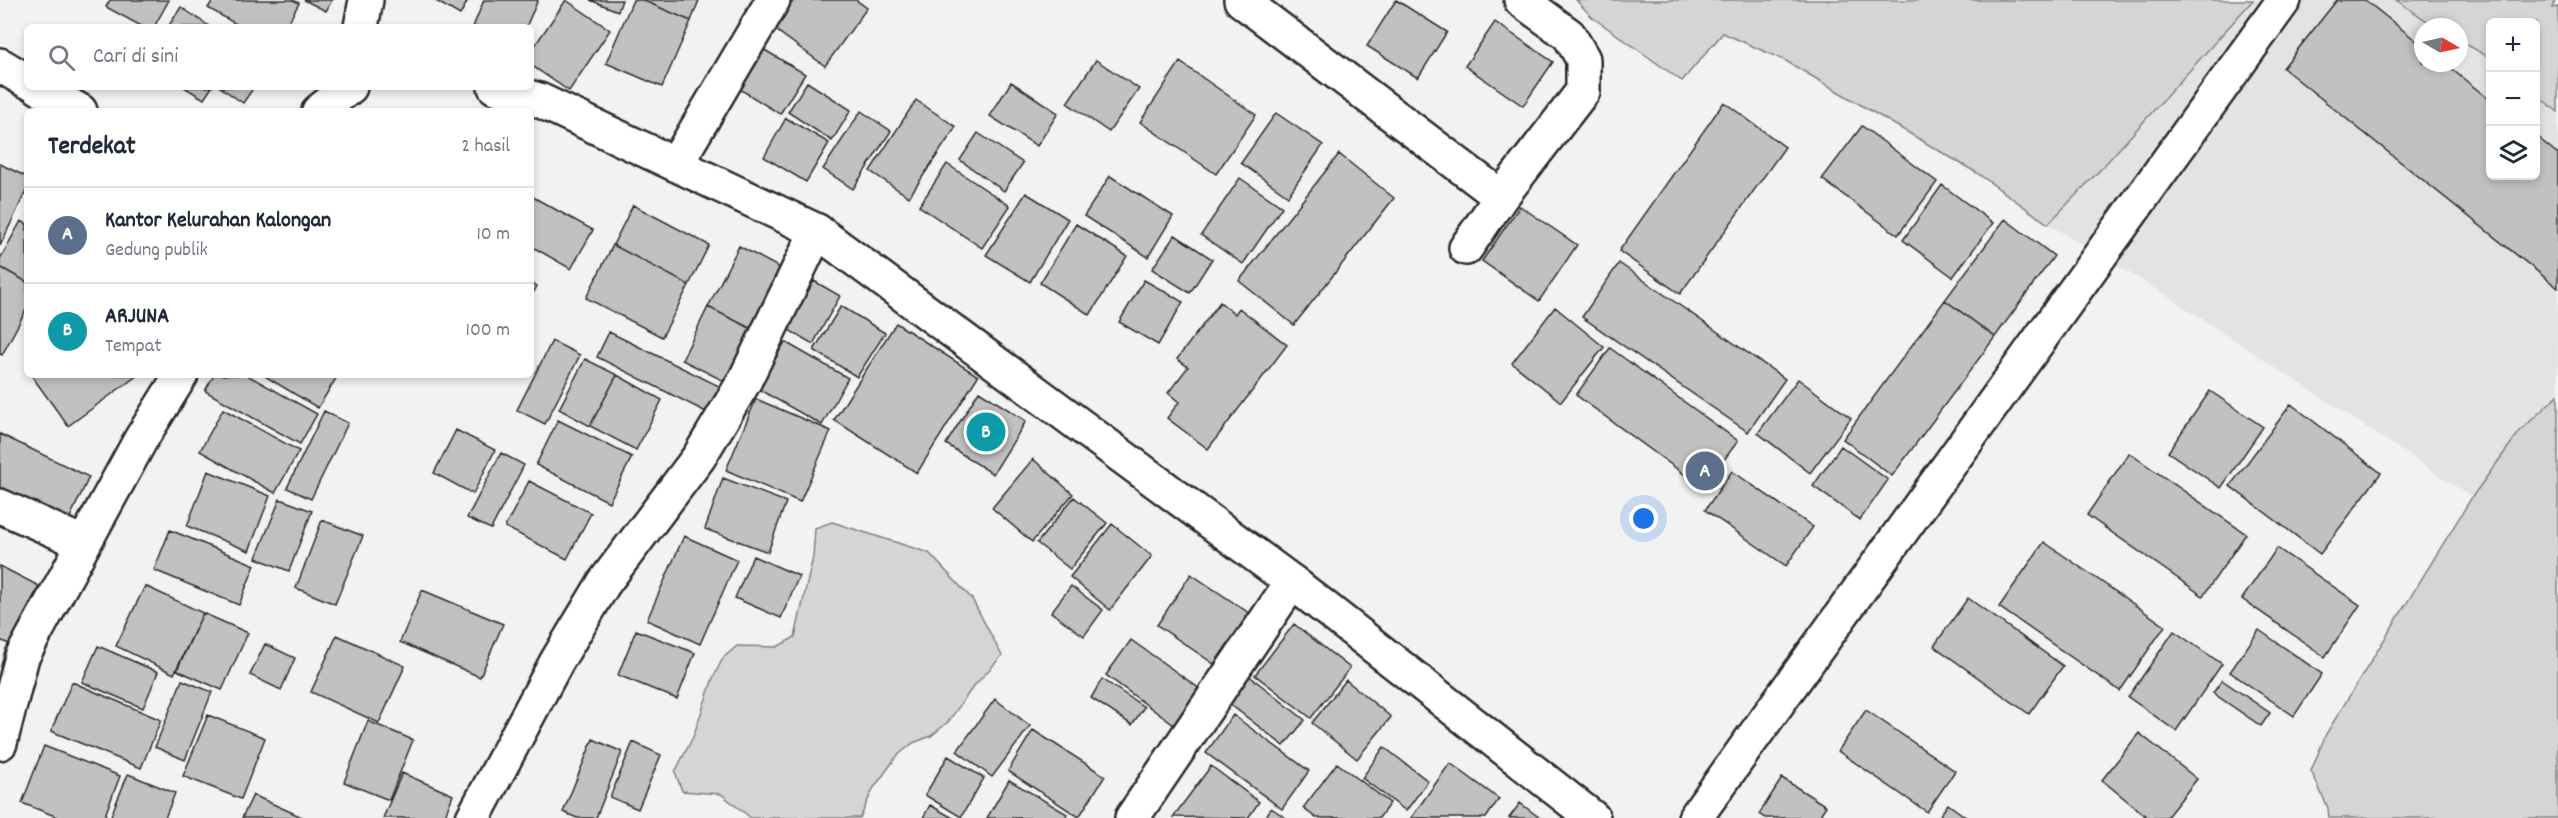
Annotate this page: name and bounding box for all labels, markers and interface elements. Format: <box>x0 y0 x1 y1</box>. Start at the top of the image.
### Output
north arrow <box>2414 18 2468 72</box>
map controls <box>2486 18 2540 180</box>
button: + <box>2486 18 2540 72</box>
search box <box>24 24 534 90</box>
icon: search <box>45 41 78 74</box>
text: Cari di sini <box>93 42 178 73</box>
button: − <box>2486 72 2540 126</box>
button: layers <box>2486 126 2540 180</box>
text: Terdekat <box>48 129 136 166</box>
text: 2 hasil <box>461 133 510 161</box>
text: Kantor Kelurahan Kalongan <box>105 206 331 237</box>
text: A <box>62 221 73 249</box>
text: 10 m <box>476 221 510 249</box>
text: Gedung publik <box>105 237 208 265</box>
text: ARJUNA <box>105 302 169 333</box>
text: B <box>63 317 72 345</box>
text: 100 m <box>466 317 510 345</box>
text: Tempat <box>105 333 162 361</box>
pin: B <box>966 410 1006 454</box>
pin: A <box>1686 448 1724 494</box>
your location <box>1629 504 1658 533</box>

